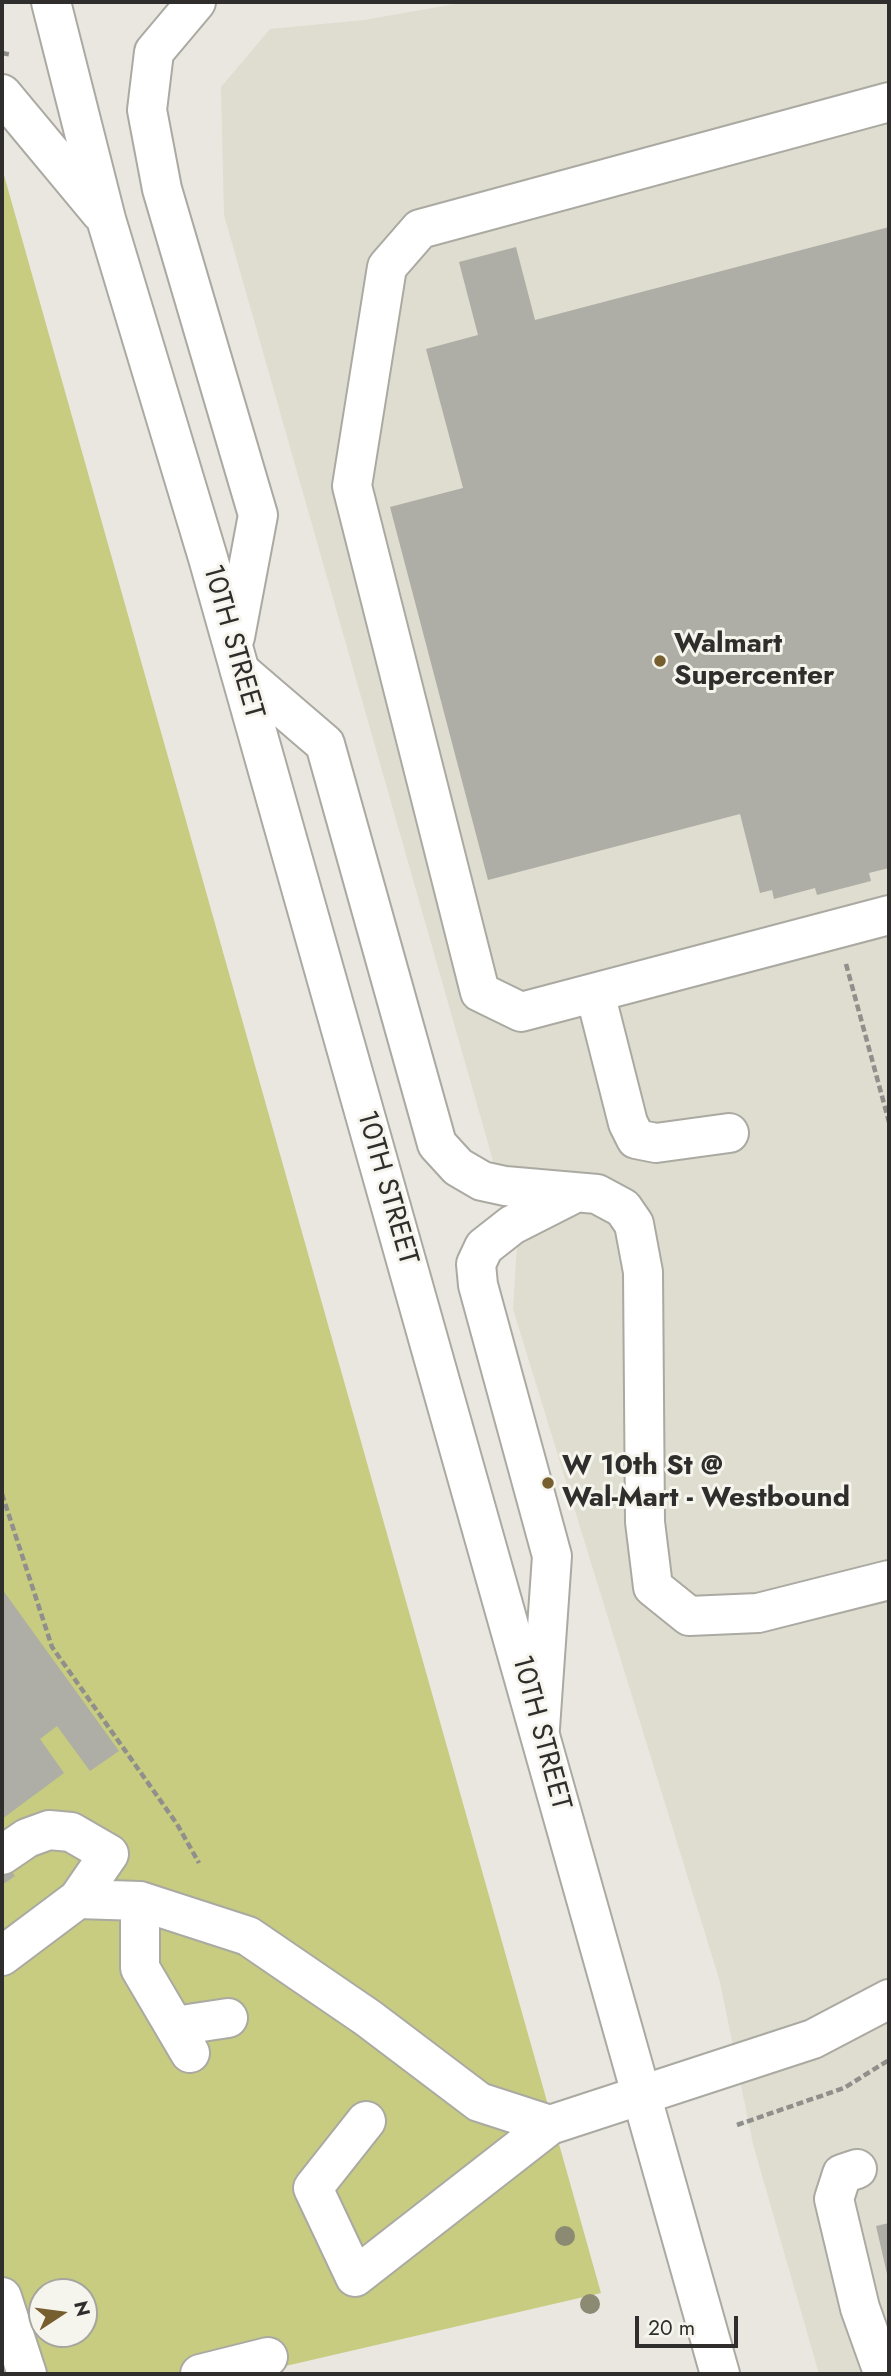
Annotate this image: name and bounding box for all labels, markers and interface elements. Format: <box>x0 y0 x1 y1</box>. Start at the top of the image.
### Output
street label: 10TH STREET <box>194 561 270 723</box>
place label: Walmart Supercenter <box>674 628 834 694</box>
marker: Walmart Supercenter <box>652 653 668 669</box>
street label: 10TH STREET <box>348 1107 424 1269</box>
place label: W 10th St @ Wal-Mart - Westbound <box>562 1450 850 1516</box>
marker: W 10th St @ Wal-Mart - Westbound <box>540 1475 556 1491</box>
street label: 10TH STREET <box>503 1652 577 1814</box>
north arrow <box>28 2278 98 2348</box>
text: N <box>67 2298 97 2319</box>
scale bar <box>639 2302 742 2346</box>
text: 20 m <box>648 2313 695 2343</box>

